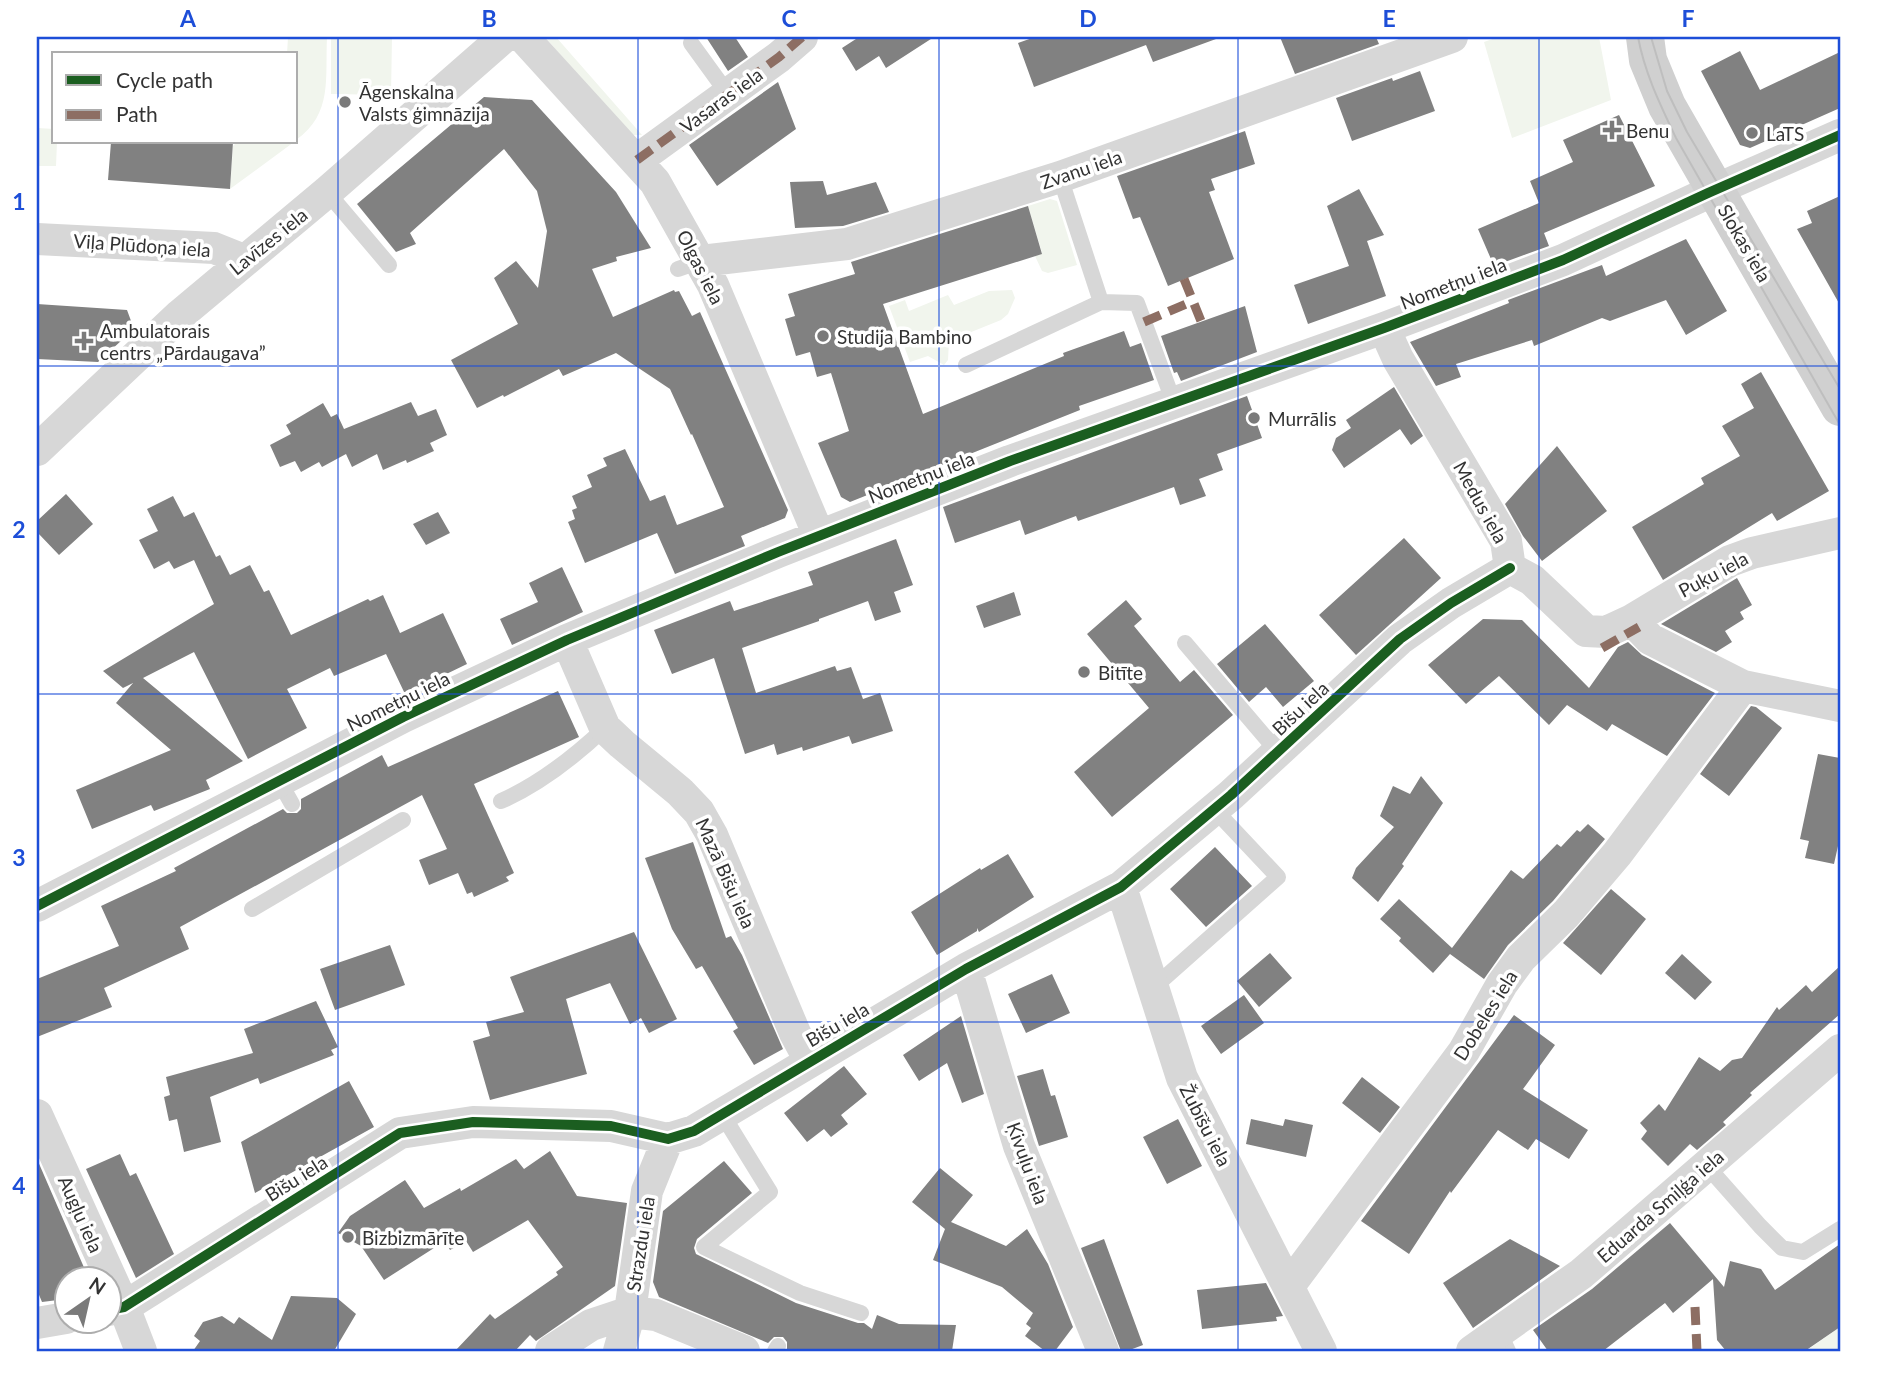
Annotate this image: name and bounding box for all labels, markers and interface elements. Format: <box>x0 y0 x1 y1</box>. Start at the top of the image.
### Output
text: A <box>179 4 197 32</box>
text: B <box>481 4 497 32</box>
text: C <box>781 4 797 32</box>
text: D <box>1079 4 1097 32</box>
text: E <box>1382 4 1396 32</box>
text: F <box>1681 4 1695 32</box>
legend <box>52 52 298 144</box>
street label: Vasaras iela <box>675 62 767 138</box>
text: Cycle path <box>116 67 213 92</box>
place label: Āgenskalna Valsts ģimnāzija <box>359 80 490 125</box>
marker: Āgenskalna Valsts ģimnāzija <box>337 94 353 110</box>
text: Path <box>116 101 158 126</box>
place label: Benu <box>1626 119 1669 142</box>
marker: Benu <box>1604 122 1620 138</box>
place label: LaTS <box>1766 122 1804 145</box>
marker: LaTS <box>1744 125 1760 141</box>
street label: Zvanu iela <box>1037 144 1125 194</box>
text: 1 <box>12 187 26 215</box>
street label: Slokas iela <box>1714 200 1776 286</box>
street label: Lavīzes iela <box>224 203 312 279</box>
street label: Olgas iela <box>672 226 730 308</box>
street label: Viļa Plūdoņa iela <box>73 229 211 261</box>
street label: Nometņu iela <box>1397 252 1509 314</box>
place label: Ambulatorais centrs „Pārdaugava” <box>100 319 266 364</box>
place label: Studija Bambino <box>837 325 972 348</box>
marker: Studija Bambino <box>815 328 831 344</box>
marker: Ambulatorais centrs „Pārdaugava” <box>74 331 94 351</box>
place label: Murrālis <box>1268 407 1336 430</box>
marker: Murrālis <box>1246 410 1262 426</box>
street label: Nometņu iela <box>865 446 977 508</box>
street label: Medus iela <box>1449 457 1513 547</box>
text: 2 <box>12 515 26 543</box>
street label: Puķu iela <box>1674 546 1752 602</box>
place label: Bitīte <box>1098 661 1143 684</box>
marker: Bitīte <box>1076 664 1092 680</box>
street label: Nometņu iela <box>343 666 453 736</box>
street label: Bišu iela <box>1267 676 1333 740</box>
street label: Mazā Bišu iela <box>691 814 761 932</box>
text: 3 <box>12 843 26 871</box>
street label: Dobeles iela <box>1448 966 1522 1064</box>
street label: Bišu iela <box>801 997 873 1051</box>
street label: Žubīšu iela <box>1176 1080 1236 1170</box>
street label: Ķivuļu iela <box>1002 1119 1054 1207</box>
street label: Eduarda Smiļģa iela <box>1592 1145 1728 1267</box>
street label: Bišu iela <box>261 1150 331 1206</box>
text: 4 <box>12 1171 26 1199</box>
street label: Augļu iela <box>54 1172 108 1256</box>
street label: Strazdu iela <box>621 1195 659 1293</box>
place label: Bizbizmārīte <box>362 1226 464 1249</box>
marker: Bizbizmārīte <box>340 1229 356 1245</box>
north arrow <box>52 1266 122 1336</box>
text: N <box>85 1272 110 1299</box>

